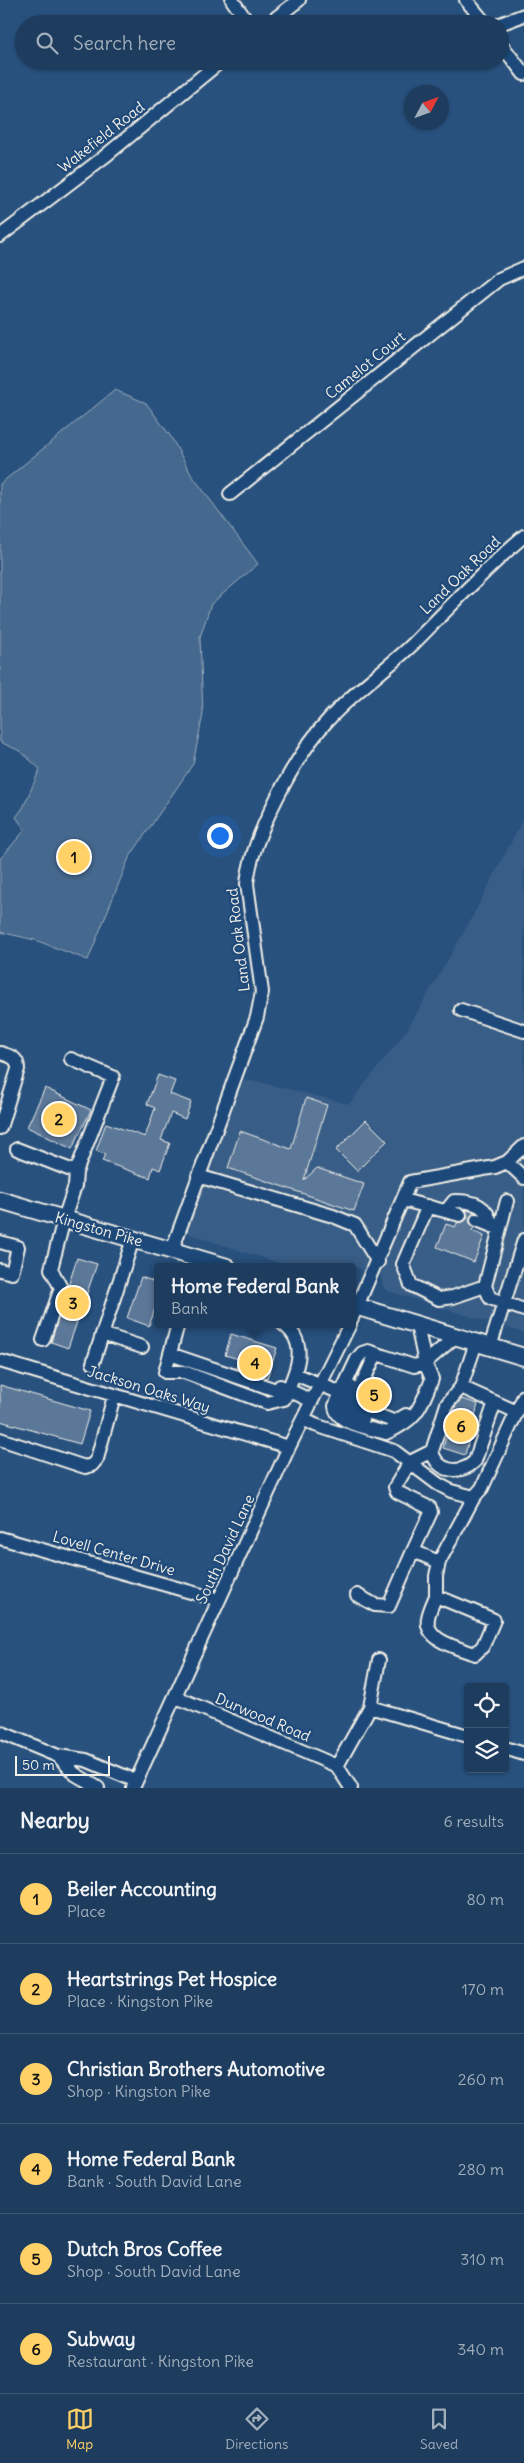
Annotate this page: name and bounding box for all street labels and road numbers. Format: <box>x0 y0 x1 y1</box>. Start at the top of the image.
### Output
street label: Wakefield Road <box>54 97 148 177</box>
street label: Camelot Court <box>321 327 409 403</box>
street label: Land Oak Road <box>416 532 504 618</box>
street label: Land Oak Road <box>222 887 254 993</box>
street label: Kingston Pike <box>53 1207 145 1251</box>
street label: Jackson Oaks Way <box>85 1361 213 1417</box>
street label: South David Lane <box>191 1491 259 1607</box>
street label: Lovell Center Drive <box>51 1526 177 1580</box>
street label: Durwood Road <box>212 1688 314 1746</box>

